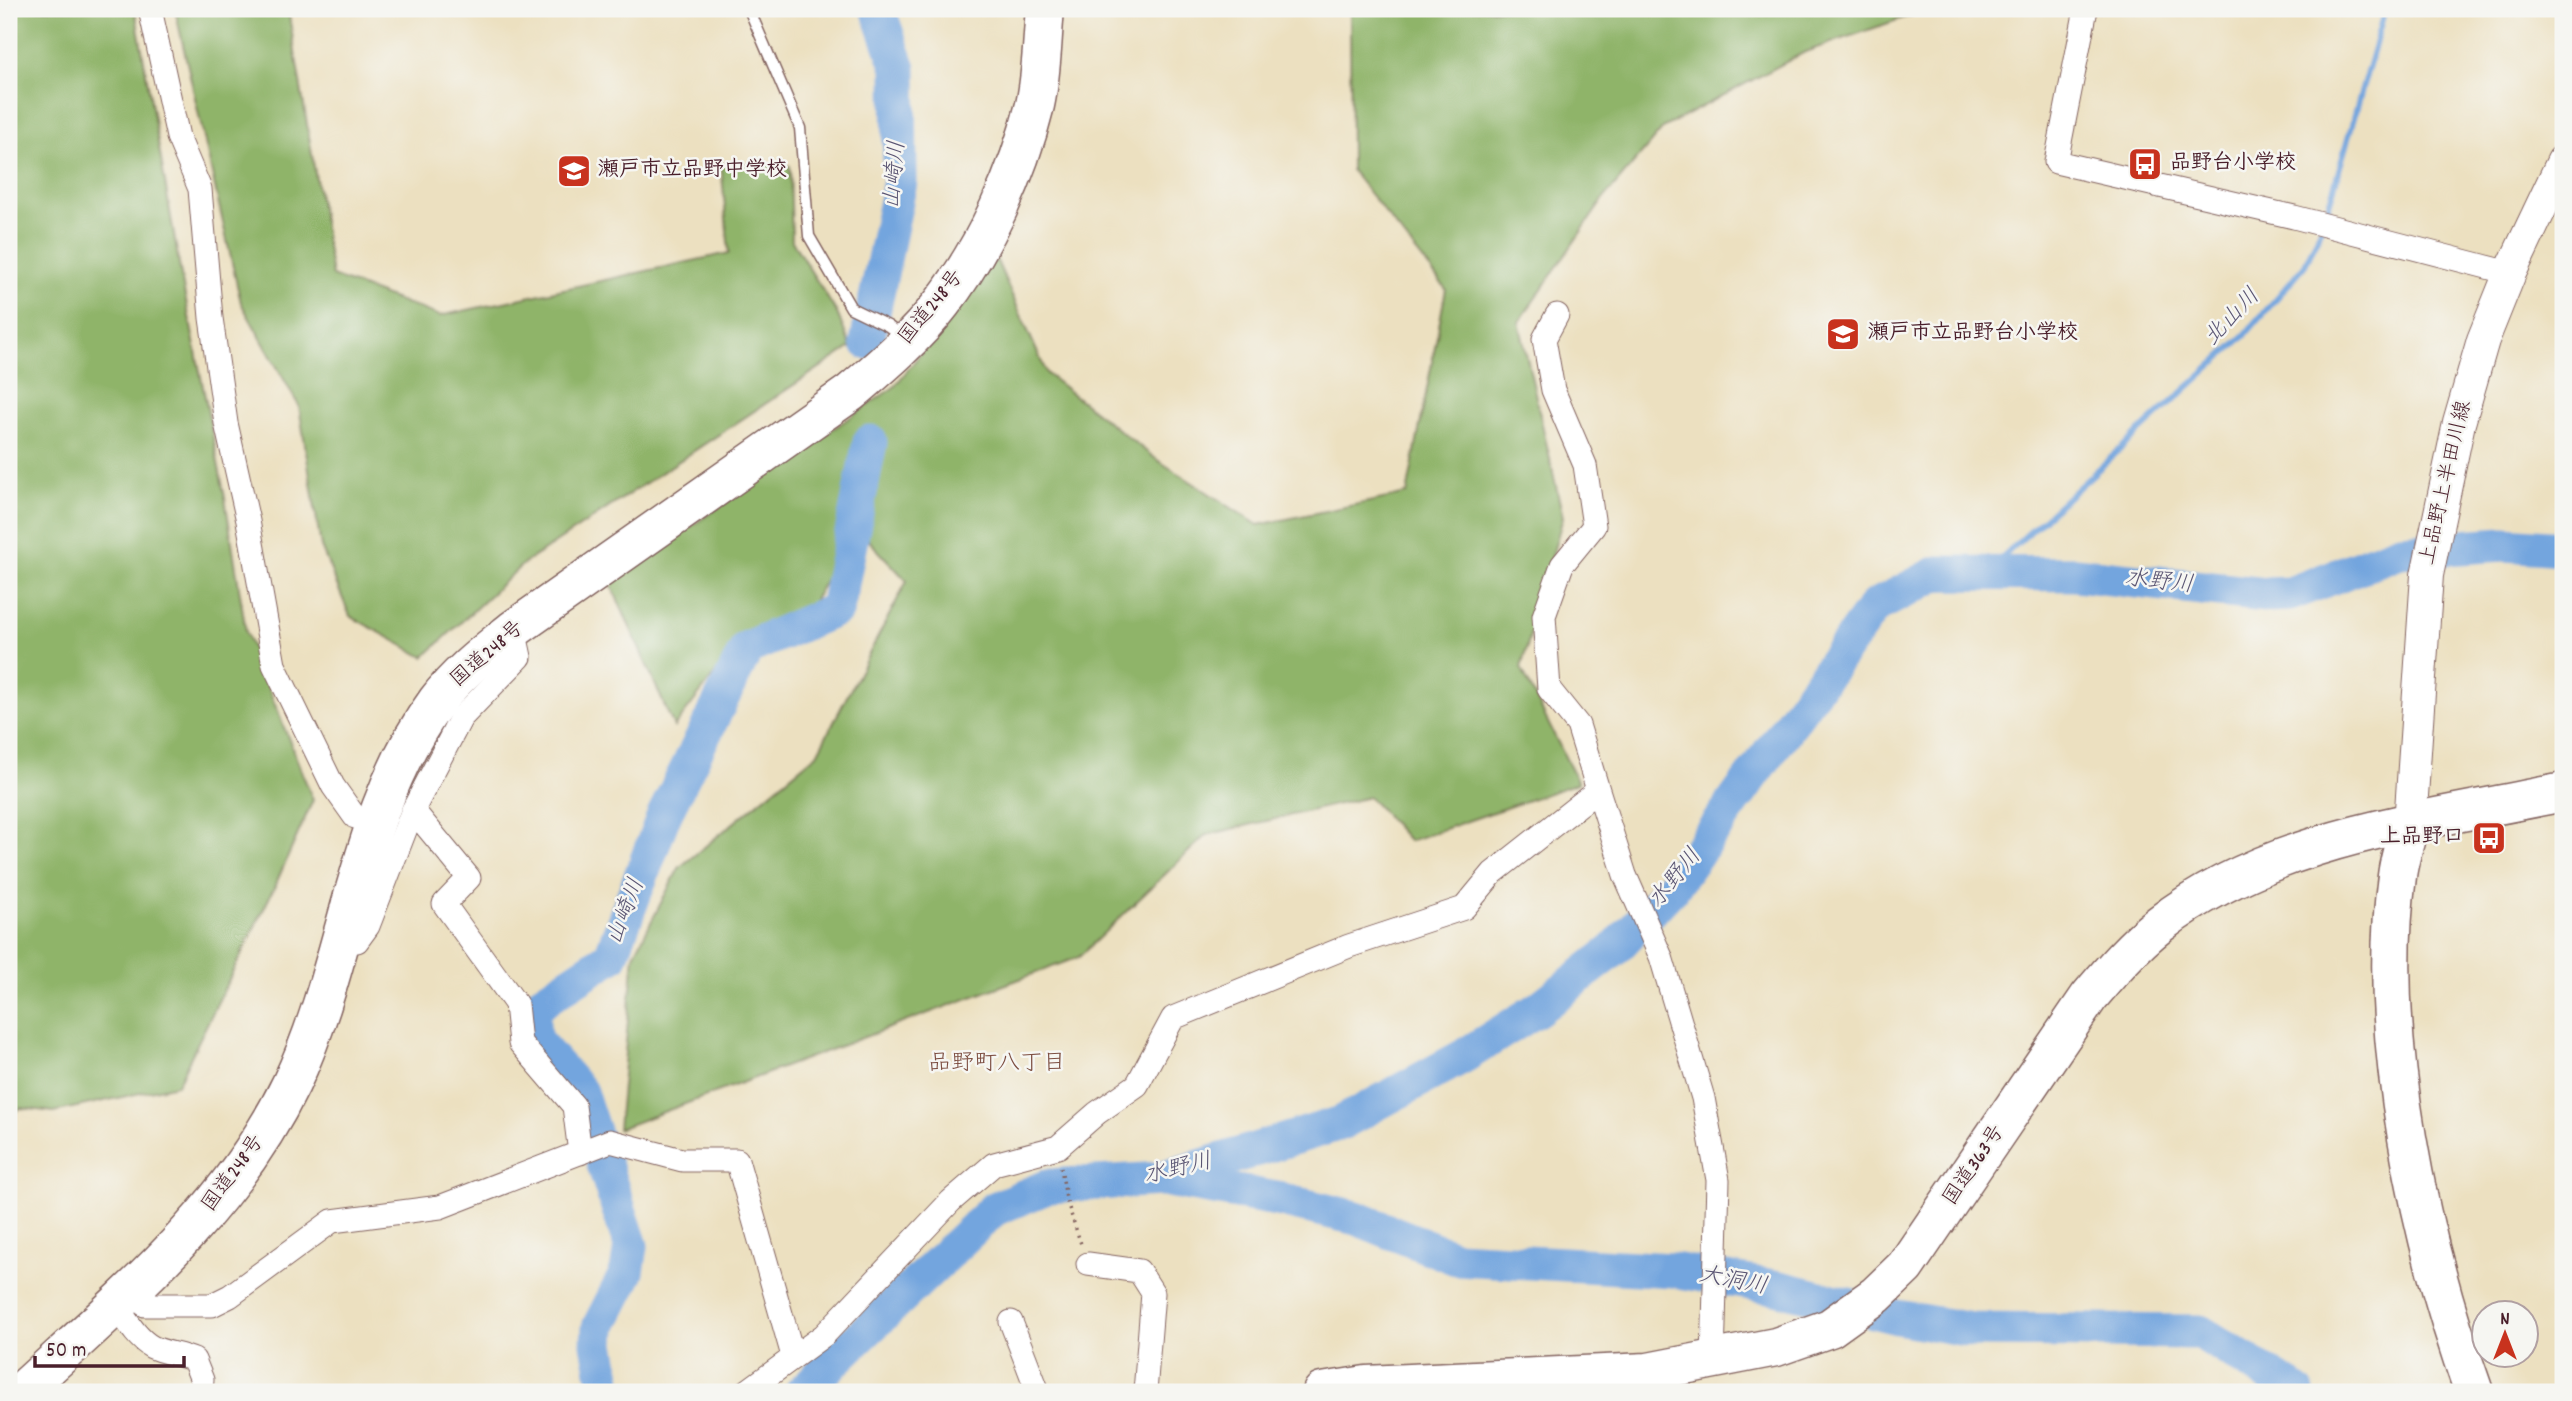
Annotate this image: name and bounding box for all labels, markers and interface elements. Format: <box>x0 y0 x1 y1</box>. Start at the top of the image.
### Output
water label: 山崎川 <box>877 139 915 211</box>
bus stop icon: 品野台小学校 <box>2126 145 2164 183</box>
place label: 品野台小学校 <box>2170 149 2296 179</box>
school or university icon: 瀬戸市立品野中学校 <box>555 152 593 190</box>
place label: 瀬戸市立品野中学校 <box>598 156 787 186</box>
street label: 国道248号 <box>892 264 972 352</box>
water label: 北山川 <box>2197 282 2269 354</box>
school or university icon: 瀬戸市立品野台小学校 <box>1824 315 1862 353</box>
place label: 瀬戸市立品野台小学校 <box>1868 319 2078 349</box>
street label: 上品野上半田川線 <box>2413 398 2481 568</box>
water label: 水野川 <box>2123 563 2195 603</box>
street label: 国道248号 <box>444 614 532 696</box>
bus stop icon: 上品野口 <box>2470 819 2508 857</box>
place label: 上品野口 <box>2380 823 2464 853</box>
water label: 水野川 <box>1641 842 1711 916</box>
water label: 山崎川 <box>599 874 655 950</box>
district label: 品野町八丁目 <box>928 1048 1066 1081</box>
street label: 国道363号 <box>1937 1119 2013 1213</box>
street label: 国道248号 <box>196 1129 272 1219</box>
water label: 水野川 <box>1141 1146 1215 1194</box>
water label: 大洞川 <box>1696 1259 1770 1305</box>
north arrow <box>2470 1300 2540 1370</box>
text: N <box>2500 1307 2510 1334</box>
scale bar <box>35 1324 184 1368</box>
text: 50 m <box>46 1337 86 1367</box>

